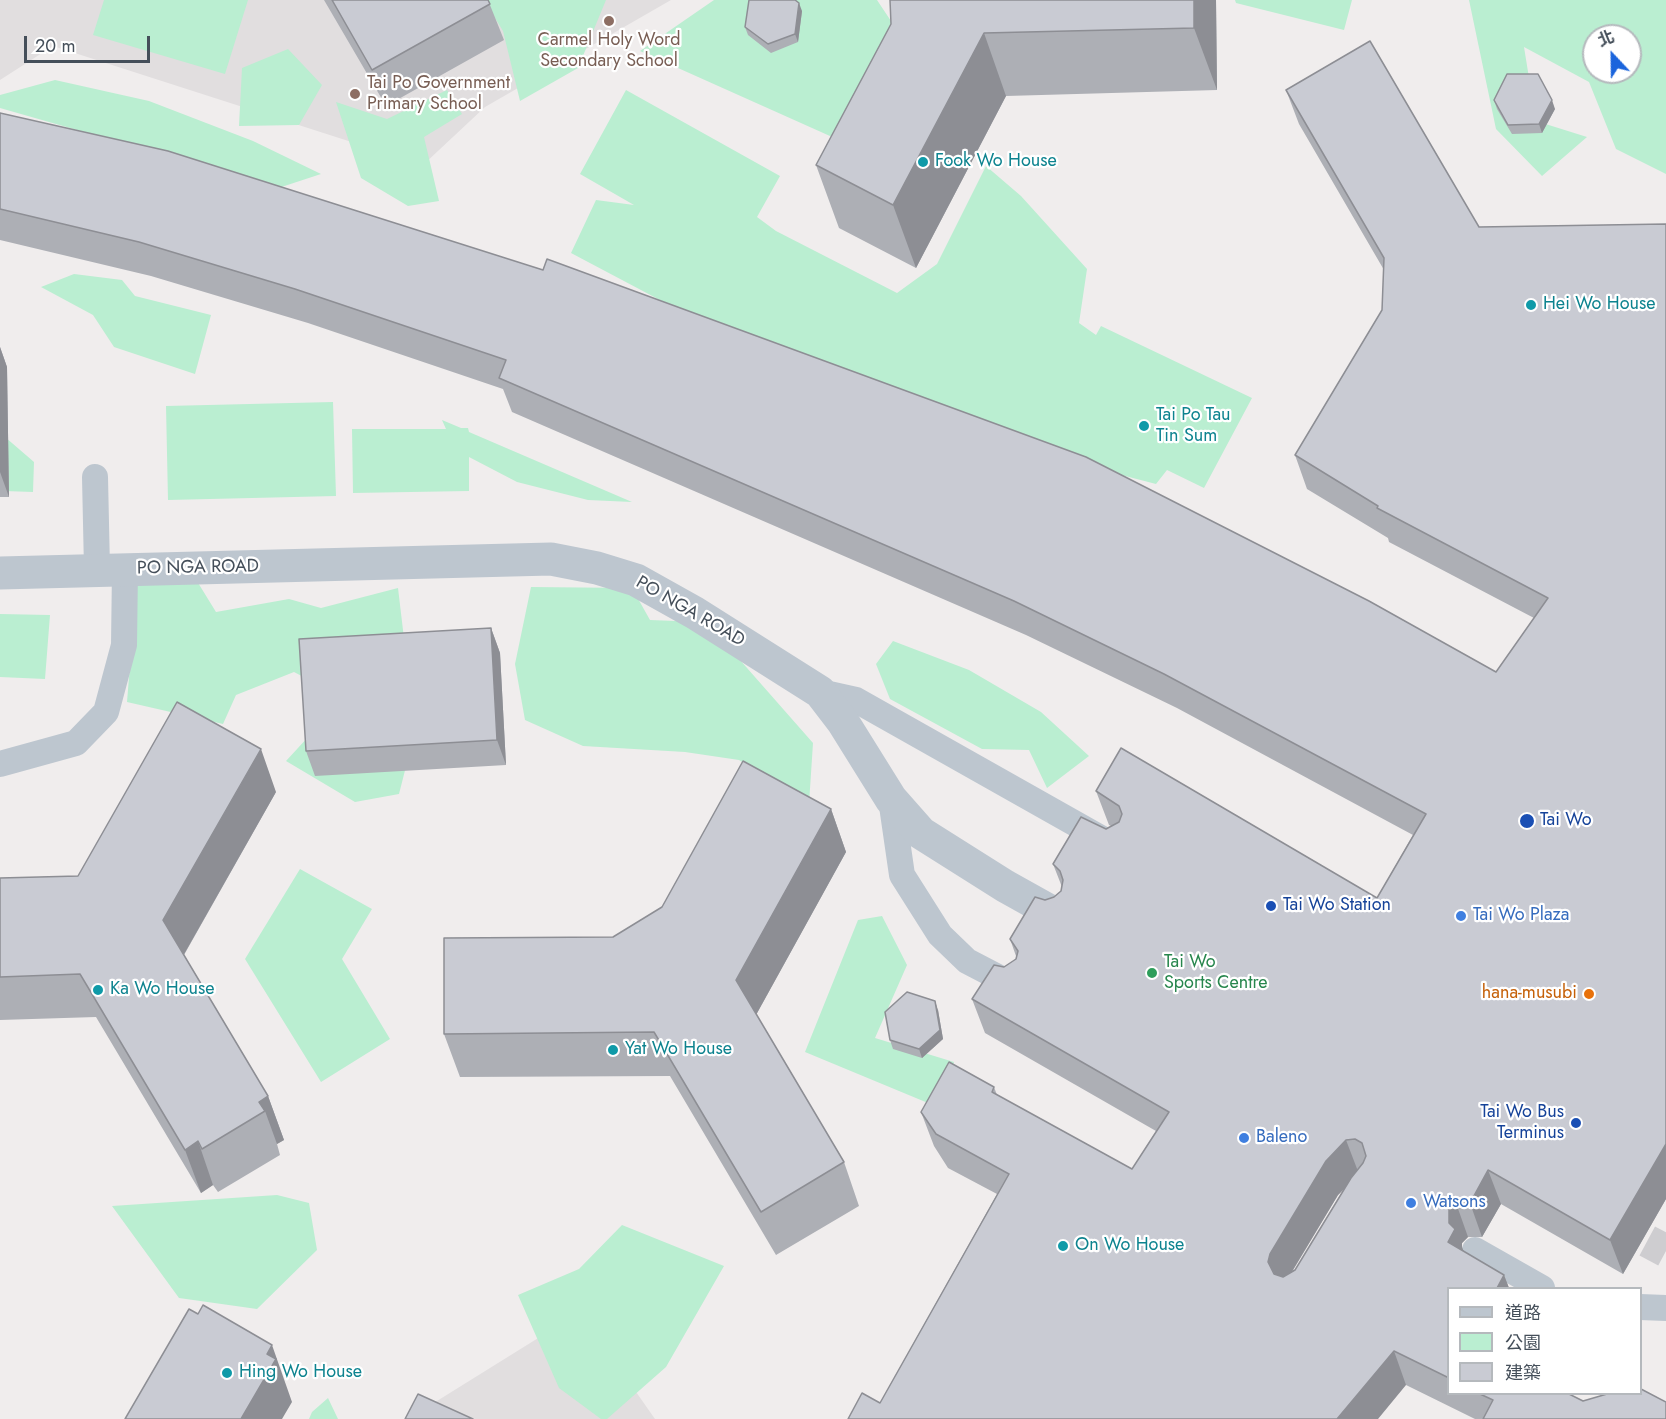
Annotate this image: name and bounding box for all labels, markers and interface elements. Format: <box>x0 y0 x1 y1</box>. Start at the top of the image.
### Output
marker: Carmel Holy Word Secondary School <box>602 14 616 28</box>
scale bar <box>27 24 153 62</box>
north arrow <box>1582 24 1642 84</box>
text: 北 <box>1594 25 1618 52</box>
place label: Carmel Holy Word Secondary School <box>538 30 680 72</box>
text: 20 m <box>35 33 75 59</box>
place label: Tai Po Government Primary School <box>367 73 510 116</box>
marker: Tai Po Government Primary School <box>348 87 362 101</box>
place label: Fook Wo House <box>935 151 1057 173</box>
marker: Fook Wo House <box>916 155 930 169</box>
place label: Hei Wo House <box>1543 294 1655 316</box>
marker: Hei Wo House <box>1524 298 1538 312</box>
place label: Tai Po Tau Tin Sum <box>1156 405 1231 448</box>
marker: Tai Po Tau Tin Sum <box>1137 419 1151 433</box>
street label: PO NGA ROAD <box>137 556 259 580</box>
street label: PO NGA ROAD <box>632 572 748 652</box>
place label: Tai Wo <box>1540 810 1592 832</box>
marker: Tai Wo <box>1518 812 1536 830</box>
place label: Tai Wo Station <box>1283 895 1391 917</box>
marker: Tai Wo Station <box>1264 899 1278 913</box>
place label: Tai Wo Plaza <box>1473 905 1570 927</box>
marker: Tai Wo Plaza <box>1454 909 1468 923</box>
place label: Tai Wo Sports Centre <box>1164 952 1268 994</box>
marker: Tai Wo Sports Centre <box>1145 966 1159 980</box>
place label: Ka Wo House <box>110 979 215 1001</box>
marker: Ka Wo House <box>91 983 105 997</box>
place label: hana-musubi <box>1482 983 1577 1005</box>
marker: hana-musubi <box>1582 987 1596 1001</box>
place label: Yat Wo House <box>625 1039 732 1061</box>
marker: Yat Wo House <box>606 1043 620 1057</box>
place label: Tai Wo Bus Terminus <box>1480 1102 1564 1144</box>
marker: Tai Wo Bus Terminus <box>1569 1116 1583 1130</box>
place label: Baleno <box>1256 1127 1307 1149</box>
marker: Baleno <box>1237 1131 1251 1145</box>
place label: Watsons <box>1423 1192 1486 1214</box>
marker: Watsons <box>1404 1196 1418 1210</box>
place label: On Wo House <box>1075 1235 1184 1257</box>
marker: On Wo House <box>1056 1239 1070 1253</box>
legend <box>1447 1287 1642 1395</box>
text: 道路 <box>1505 1300 1541 1326</box>
text: 公園 <box>1505 1330 1541 1356</box>
text: 建築 <box>1505 1360 1541 1386</box>
place label: Hing Wo House <box>239 1362 362 1384</box>
marker: Hing Wo House <box>220 1366 234 1380</box>

